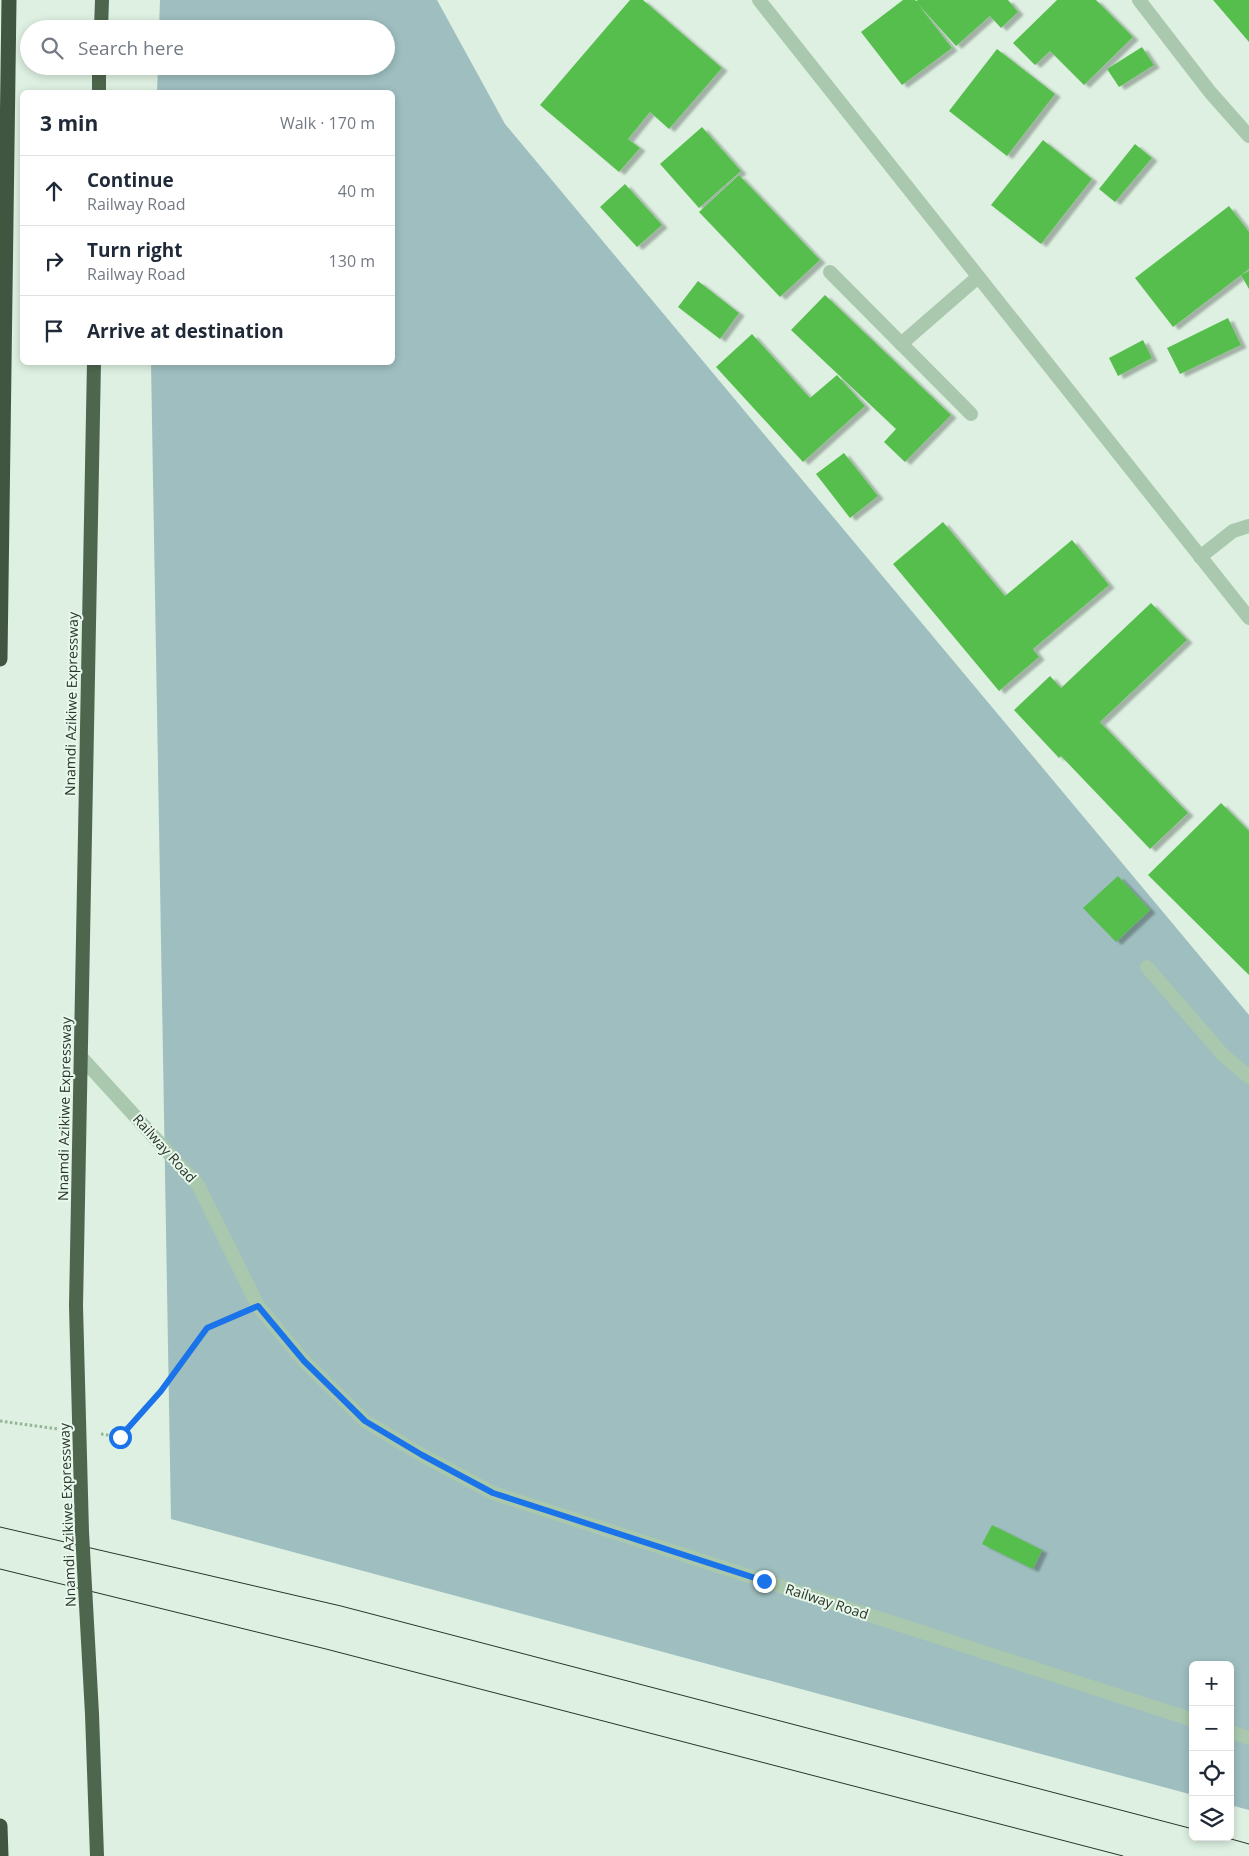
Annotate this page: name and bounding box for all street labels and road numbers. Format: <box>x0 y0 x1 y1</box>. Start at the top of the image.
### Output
street label: Nnamdi Azikiwe Expressway <box>60 611 82 796</box>
street label: Nnamdi Azikiwe Expressway <box>53 1016 75 1201</box>
street label: Railway Road <box>129 1110 201 1186</box>
street label: Nnamdi Azikiwe Expressway <box>54 1422 80 1607</box>
street label: Railway Road <box>783 1579 871 1623</box>

